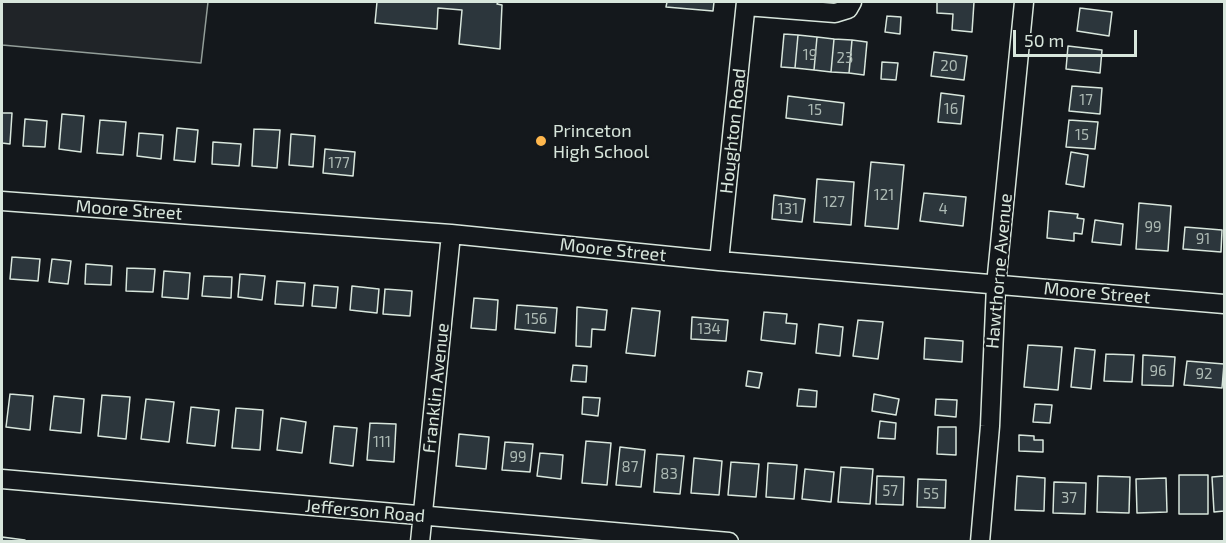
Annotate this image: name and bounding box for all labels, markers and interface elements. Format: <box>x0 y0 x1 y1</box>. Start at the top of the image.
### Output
scale bar <box>1016 18 1140 56</box>
text: 50 m <box>1024 29 1064 51</box>
house number: 19 <box>803 46 817 64</box>
house number: 23 <box>837 49 853 67</box>
house number: 20 <box>940 57 958 75</box>
street label: Houghton Road <box>716 67 750 195</box>
house number: 17 <box>1079 91 1093 109</box>
house number: 16 <box>944 100 958 118</box>
house number: 15 <box>808 101 822 119</box>
place label: Princeton High School <box>553 120 649 162</box>
house number: 15 <box>1075 126 1089 144</box>
marker: Princeton High School <box>534 134 548 148</box>
house number: 177 <box>328 154 350 172</box>
house number: 121 <box>874 186 894 204</box>
street label: Hawthorne Avenue <box>981 192 1017 350</box>
house number: 127 <box>823 193 845 211</box>
street label: Moore Street <box>75 195 183 225</box>
house number: 131 <box>778 200 798 218</box>
house number: 4 <box>938 200 948 218</box>
house number: 99 <box>1144 218 1162 236</box>
house number: 91 <box>1196 230 1210 248</box>
street label: Moore Street <box>559 234 667 266</box>
street label: Moore Street <box>1043 278 1151 308</box>
house number: 156 <box>525 310 547 328</box>
house number: 134 <box>697 320 721 338</box>
street label: Franklin Avenue <box>418 322 454 454</box>
house number: 96 <box>1149 362 1167 380</box>
house number: 92 <box>1195 365 1213 383</box>
house number: 111 <box>373 433 391 451</box>
house number: 99 <box>509 448 527 466</box>
house number: 87 <box>622 458 638 476</box>
house number: 83 <box>660 465 678 483</box>
house number: 57 <box>882 482 898 500</box>
house number: 55 <box>923 485 939 503</box>
house number: 37 <box>1061 489 1077 507</box>
street label: Jefferson Road <box>304 495 426 527</box>

